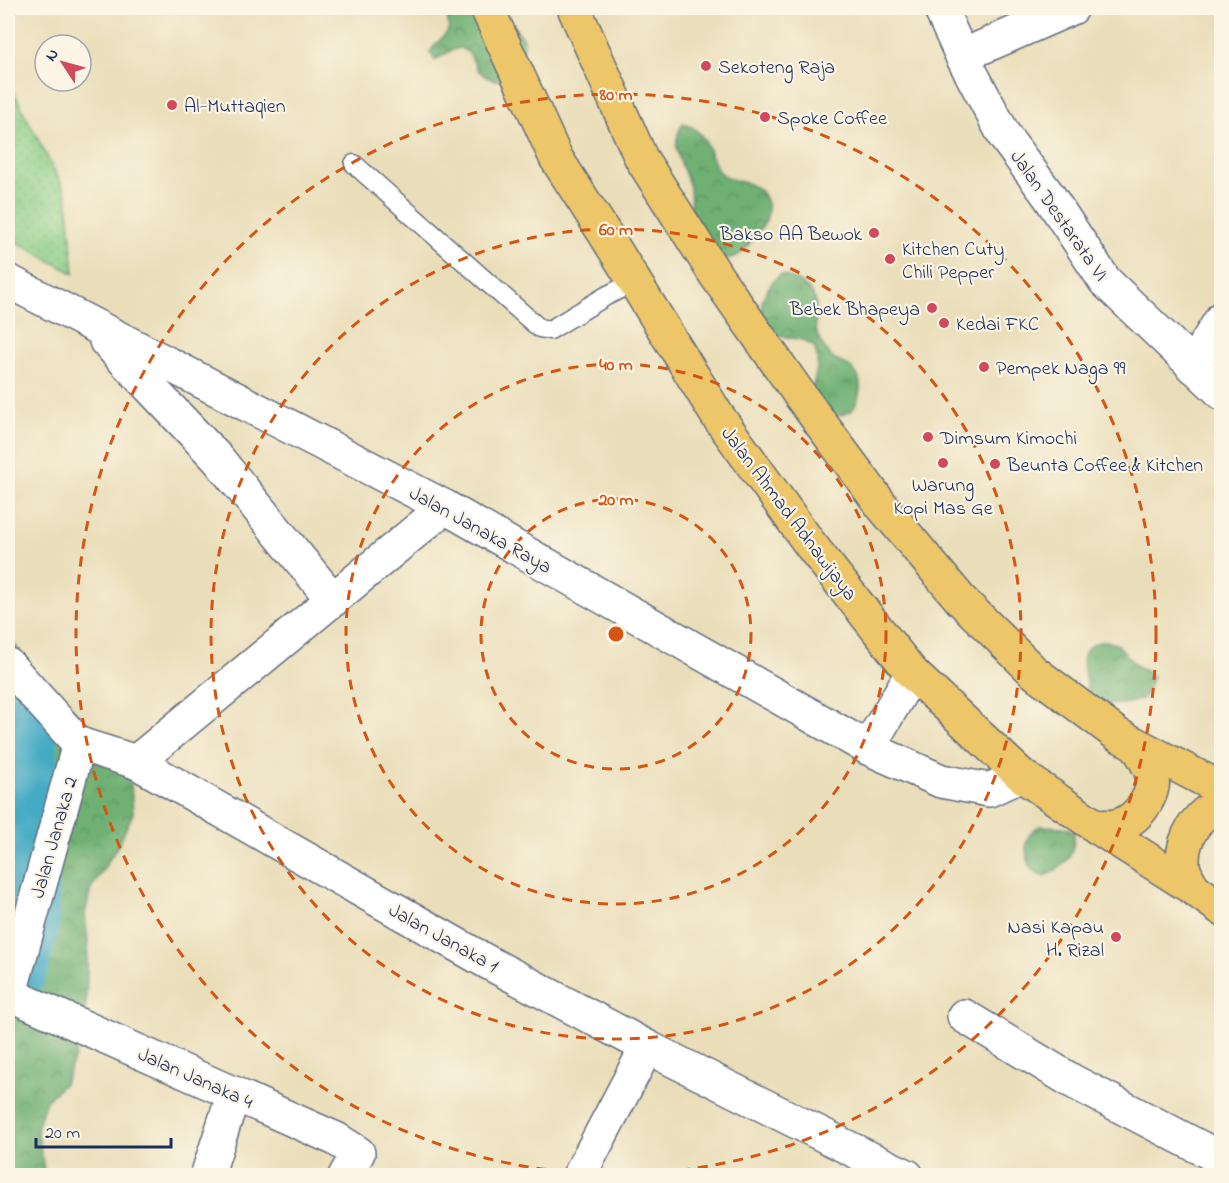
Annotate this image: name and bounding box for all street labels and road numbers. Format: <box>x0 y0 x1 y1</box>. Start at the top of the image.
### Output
street label: Jalan Destarata VI <box>1002 145 1114 288</box>
street label: Jalan Ahmad Adnawijaya <box>713 421 863 608</box>
street label: Jalan Janaka Raya <box>403 480 556 582</box>
street label: Jalan Janaka 2 <box>24 773 87 902</box>
street label: Jalan Janaka 1 <box>383 897 503 981</box>
street label: Jalan Janaka 4 <box>133 1041 257 1118</box>

